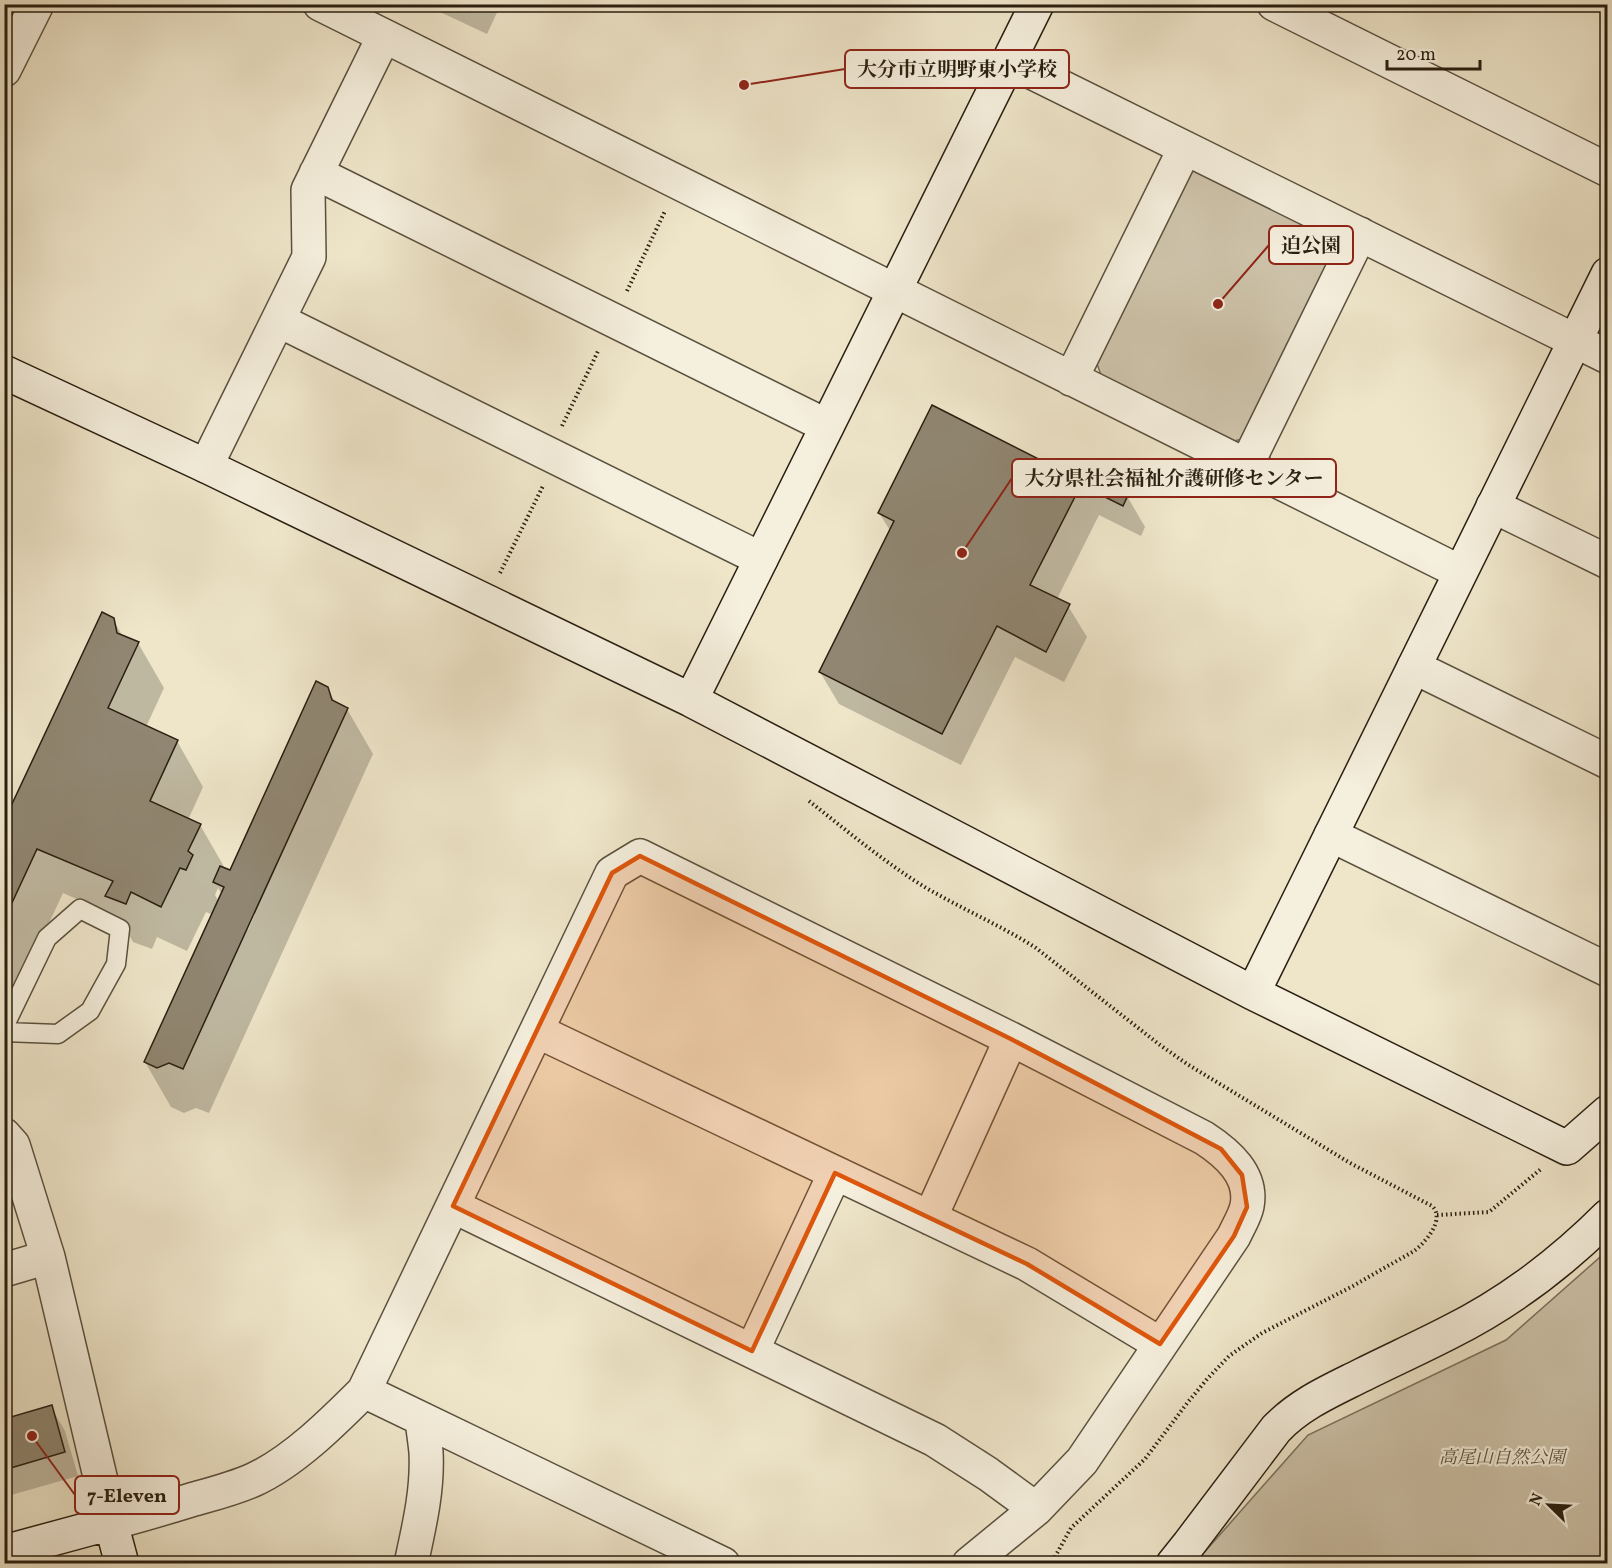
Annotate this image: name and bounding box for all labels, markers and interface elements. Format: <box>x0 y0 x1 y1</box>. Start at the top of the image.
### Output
scale bar <box>1387 33 1480 71</box>
text: 20 m <box>1396 43 1436 68</box>
callout: 大分市立明野東小学校 <box>845 50 1069 88</box>
text: 大分市立明野東小学校 <box>857 57 1057 85</box>
callout: 迫公園 <box>1269 226 1353 264</box>
text: 迫公園 <box>1281 233 1341 261</box>
callout: 大分県社会福祉介護研修センター <box>1012 459 1336 497</box>
text: 大分県社会福祉介護研修センター <box>1024 466 1324 494</box>
park label: 高尾山自然公園 <box>1439 1446 1568 1471</box>
north arrow <box>1519 1475 1579 1535</box>
callout: 7-Eleven <box>75 1476 179 1514</box>
text: 7-Eleven <box>87 1483 167 1511</box>
text: N <box>1525 1490 1550 1509</box>

